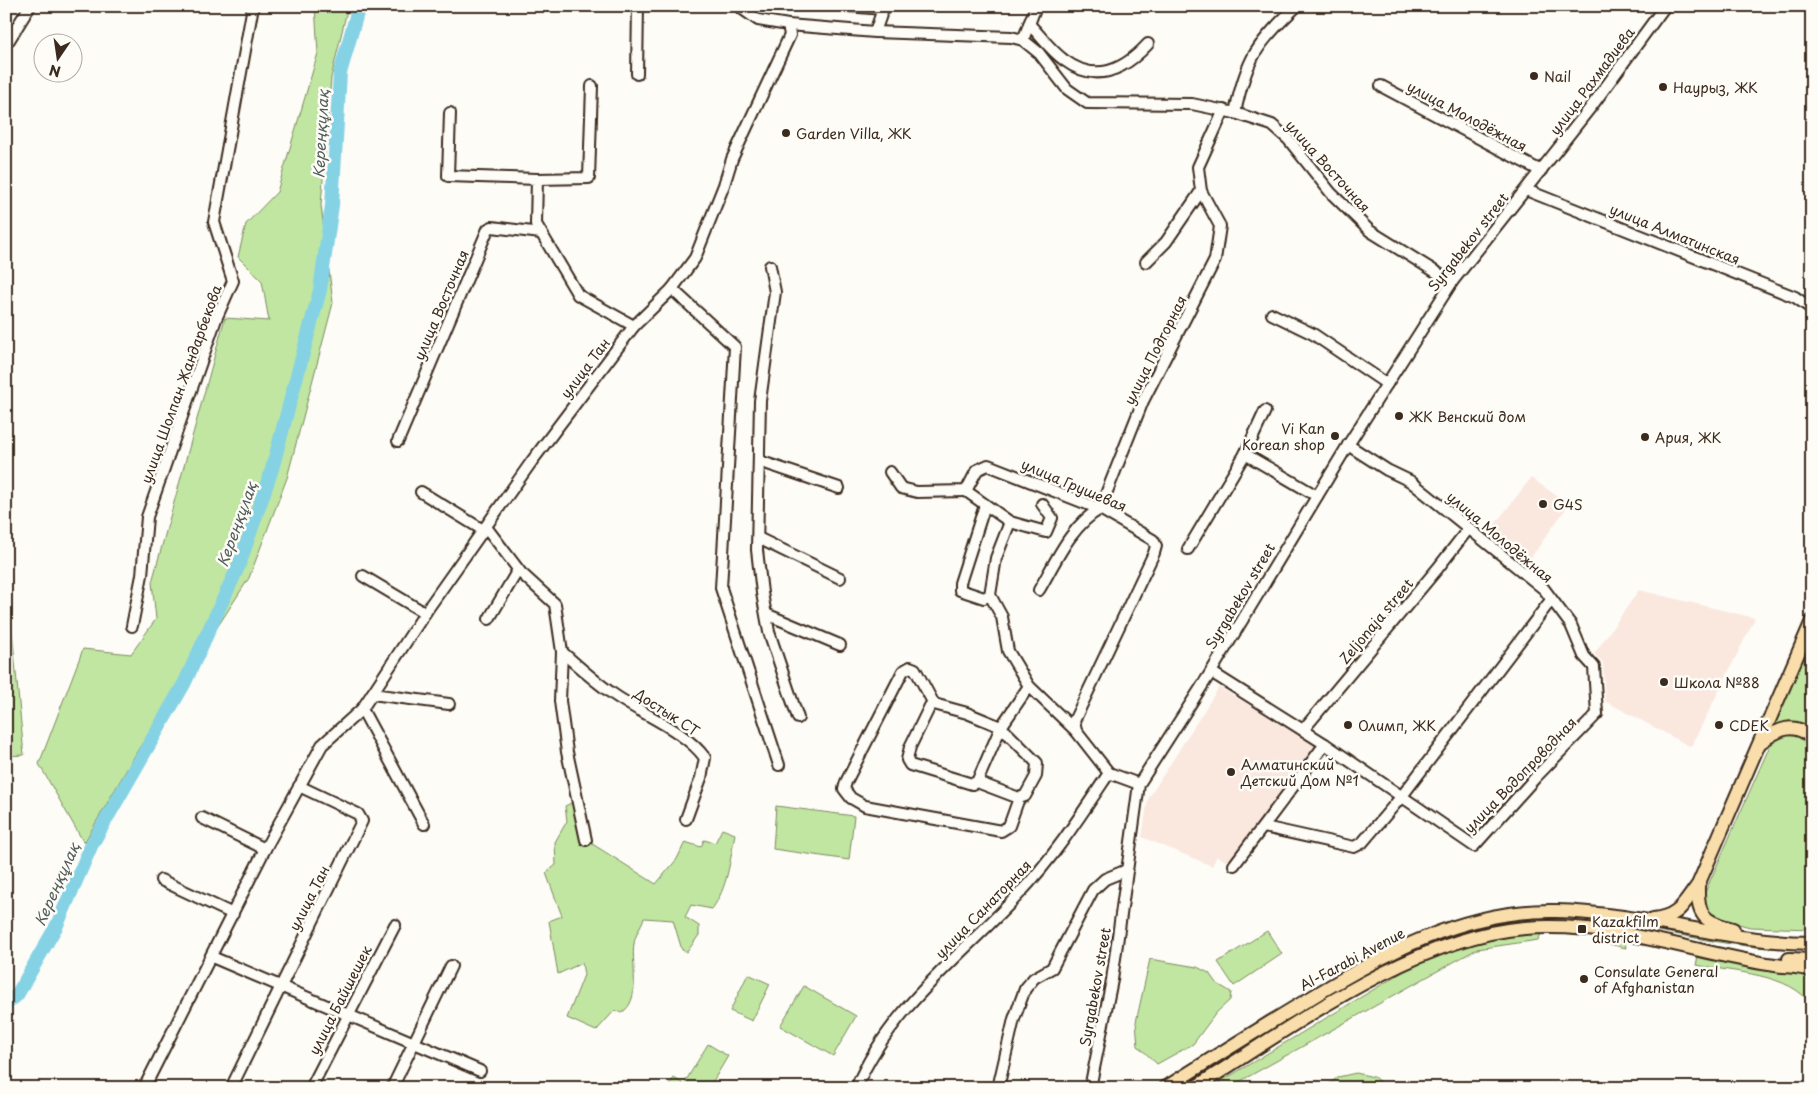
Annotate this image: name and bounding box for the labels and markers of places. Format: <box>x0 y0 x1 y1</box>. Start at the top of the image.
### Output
place label: Nail <box>1544 66 1571 87</box>
marker: Nail <box>1528 70 1540 82</box>
place label: Наурыз, ЖК <box>1673 77 1758 98</box>
marker: Наурыз, ЖК <box>1657 81 1669 93</box>
place label: Garden Villa, ЖК <box>796 123 912 144</box>
marker: Garden Villa, ЖК <box>780 127 792 139</box>
place label: ЖК Венский дом <box>1409 406 1526 427</box>
marker: ЖК Венский дом <box>1393 410 1405 422</box>
place label: Vi Kan Korean shop <box>1242 418 1325 455</box>
place label: Ария, ЖК <box>1655 427 1722 448</box>
marker: Vi Kan Korean shop <box>1329 430 1341 442</box>
marker: Ария, ЖК <box>1639 431 1651 443</box>
place label: G4S <box>1553 494 1583 515</box>
marker: G4S <box>1537 498 1549 510</box>
place label: Школа №88 <box>1674 672 1760 693</box>
marker: Школа №88 <box>1658 676 1670 688</box>
place label: Олимп, ЖК <box>1358 715 1436 736</box>
place label: CDEK <box>1729 715 1769 736</box>
marker: Олимп, ЖК <box>1342 719 1354 731</box>
marker: CDEK <box>1713 719 1725 731</box>
place label: Алматинский Детский Дом №1 <box>1240 754 1359 791</box>
marker: Алматинский Детский Дом №1 <box>1225 766 1237 778</box>
place label: Kazakfilm district <box>1592 911 1659 948</box>
marker: Kazakfilm district <box>1576 923 1588 935</box>
place label: Consulate General of Afghanistan <box>1594 961 1718 998</box>
marker: Consulate General of Afghanistan <box>1578 973 1590 985</box>

